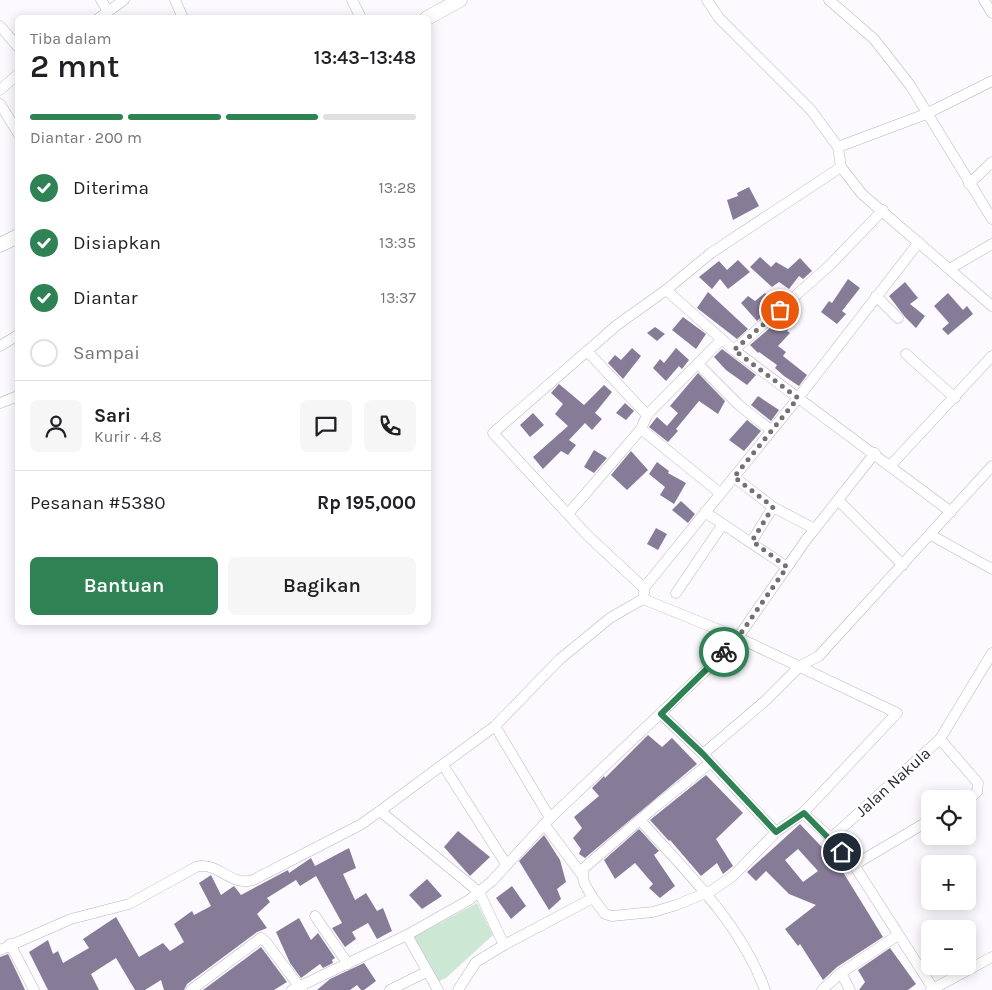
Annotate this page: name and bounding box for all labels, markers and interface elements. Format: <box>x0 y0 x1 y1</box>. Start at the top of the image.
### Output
text: Tiba dalam <box>30 29 111 48</box>
text: 13:43–13:48 <box>314 47 416 69</box>
text: 2 mnt <box>30 48 120 85</box>
text: Diantar · 200 m <box>30 128 142 147</box>
icon: check <box>30 174 58 202</box>
text: Diterima <box>73 177 149 199</box>
text: 13:28 <box>378 178 416 197</box>
icon: check <box>30 229 58 257</box>
text: Disiapkan <box>73 232 161 254</box>
text: 13:35 <box>379 233 416 252</box>
icon: check <box>30 284 58 312</box>
text: Diantar <box>73 287 138 309</box>
text: 13:37 <box>381 288 416 307</box>
pin <box>759 289 801 331</box>
icon: bag <box>766 296 794 324</box>
text: Sampai <box>73 342 140 364</box>
button: person <box>30 400 82 452</box>
button: chat <box>300 400 352 452</box>
button: phone <box>364 400 416 452</box>
text: Sari <box>94 405 131 427</box>
text: Kurir · 4.8 <box>94 427 162 446</box>
text: Pesanan #5380 <box>30 492 165 514</box>
text: Rp 195,000 <box>317 492 416 514</box>
button: Bantuan <box>30 557 218 615</box>
button: Bagikan <box>228 557 416 615</box>
courier <box>699 627 749 677</box>
icon: bike <box>710 638 738 666</box>
street label: Jalan Nakula <box>852 744 934 820</box>
map controls <box>921 790 976 975</box>
button: locate <box>921 790 976 845</box>
pin <box>821 831 863 873</box>
icon: home <box>828 838 856 866</box>
button: + <box>921 855 976 910</box>
button: − <box>921 920 976 975</box>

